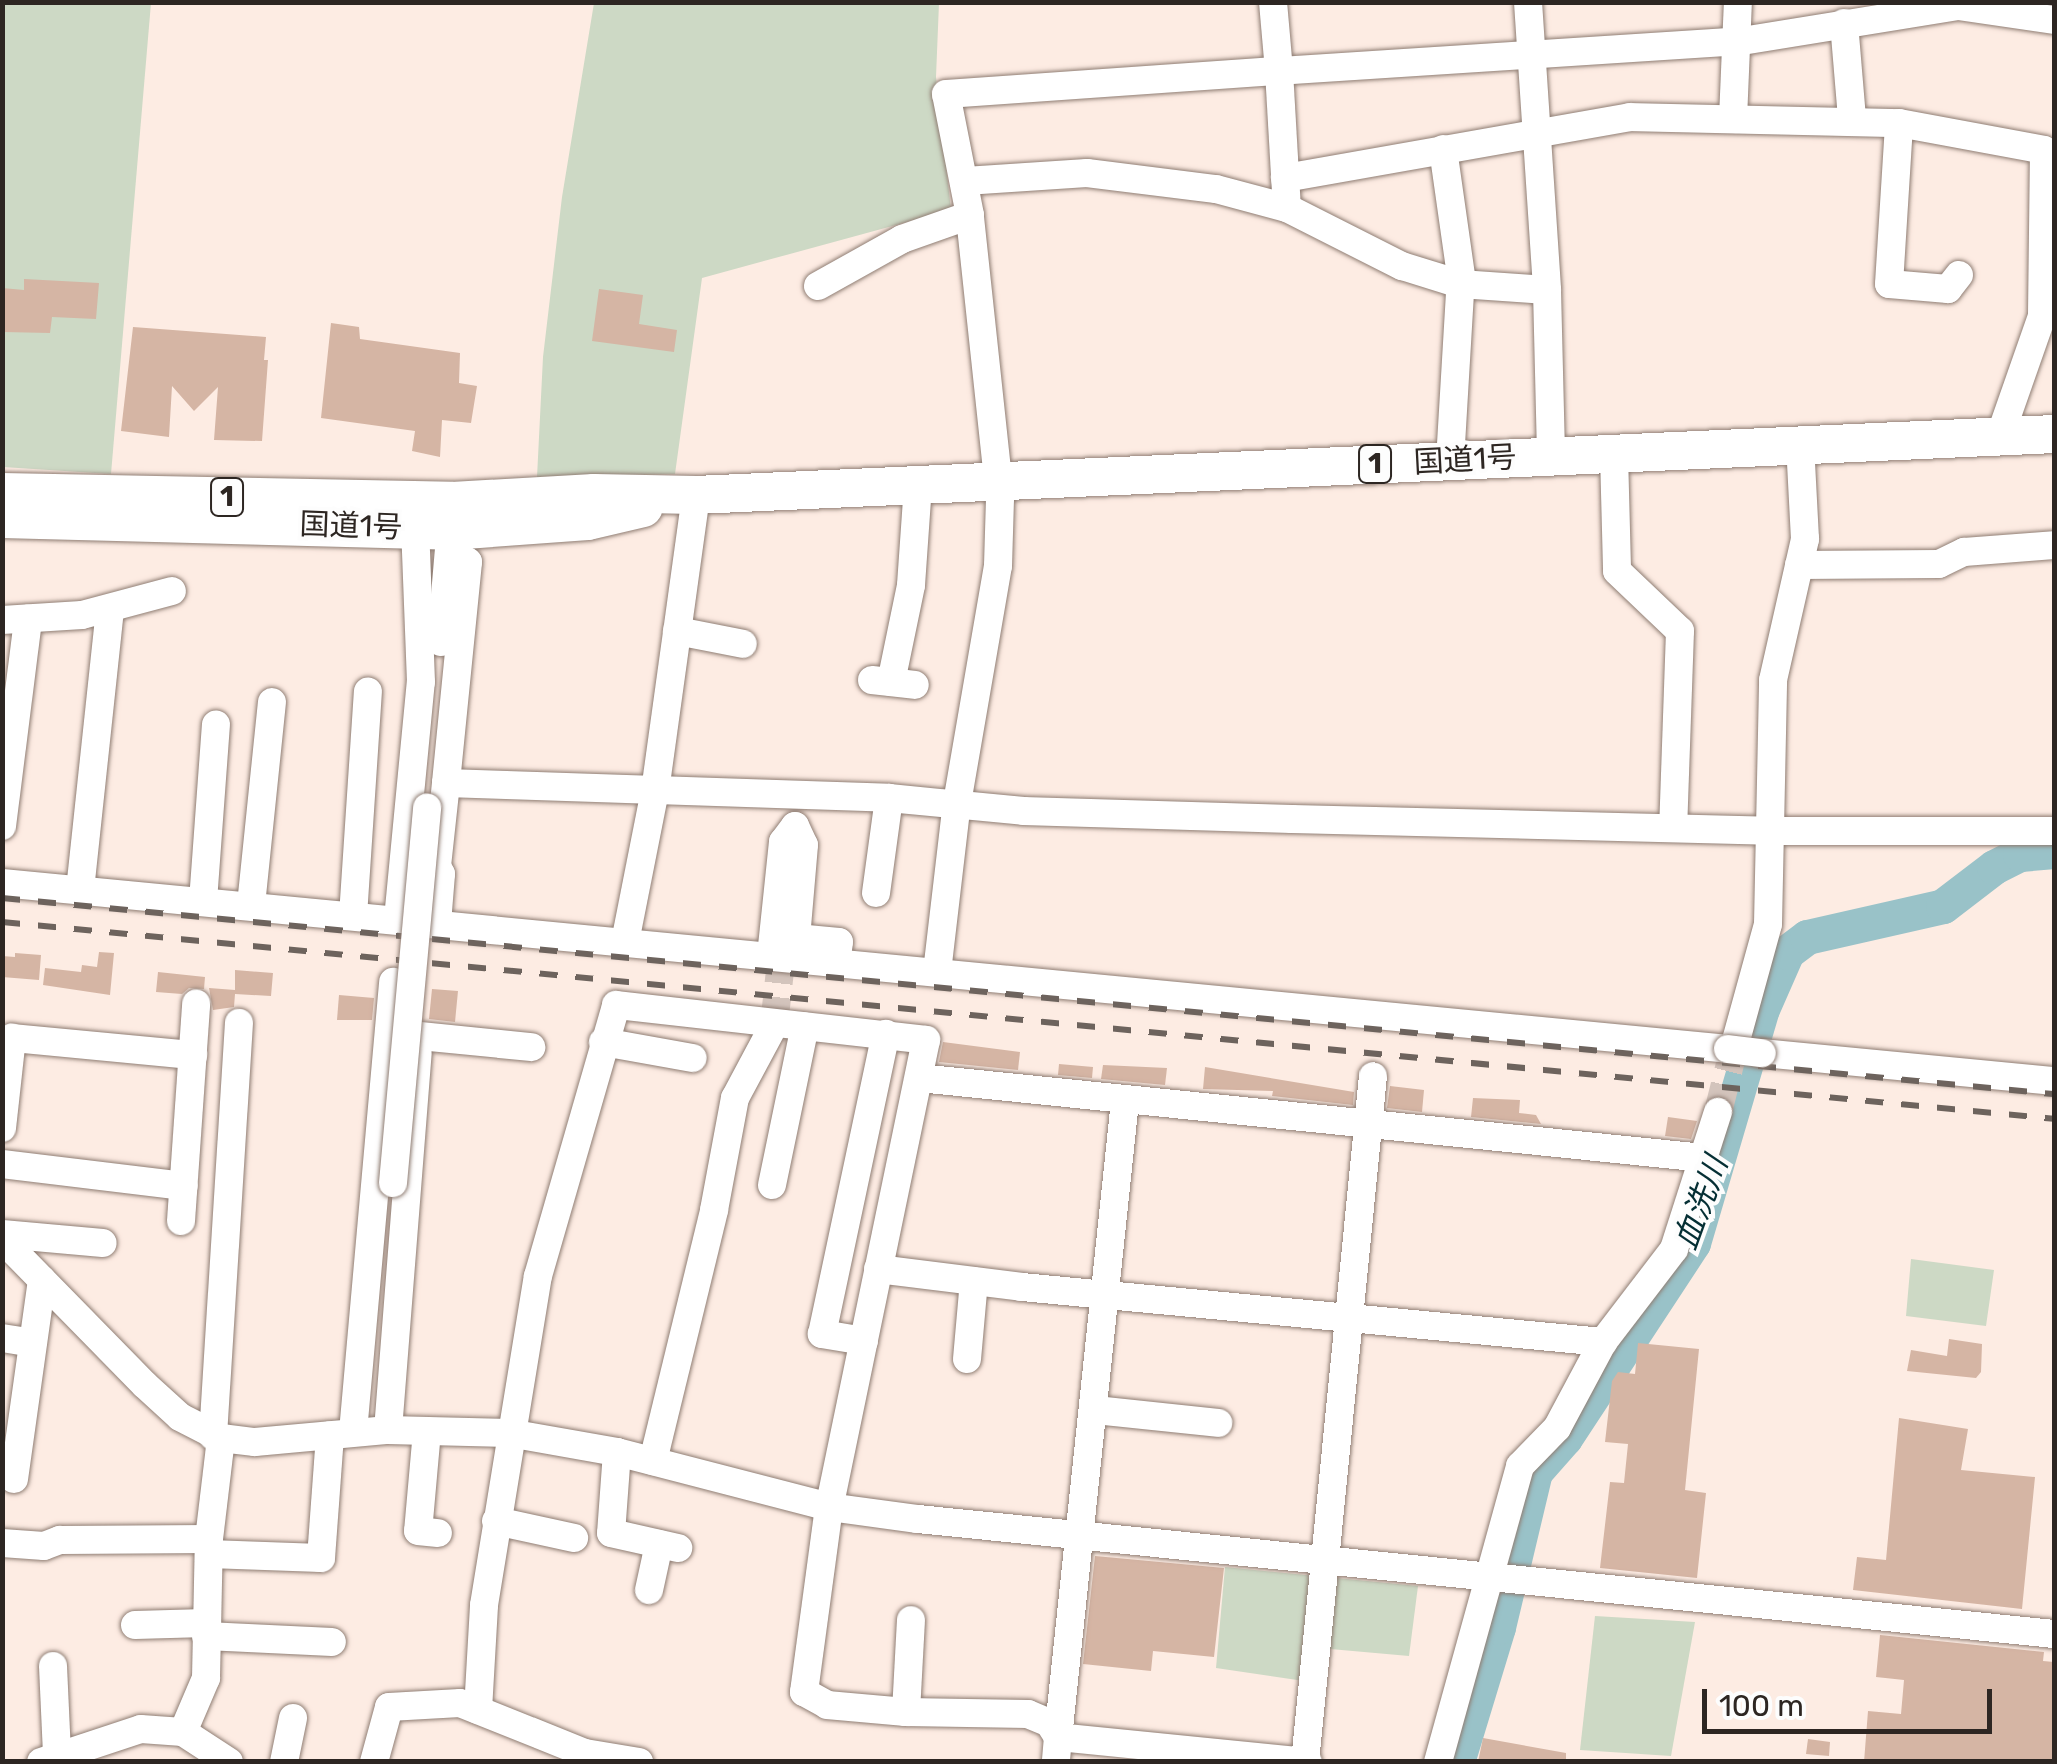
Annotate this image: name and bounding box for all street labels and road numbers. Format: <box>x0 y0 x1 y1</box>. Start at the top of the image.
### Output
street label: 国道1号 <box>1413 439 1517 481</box>
road number: 1 <box>1358 441 1392 487</box>
road number: 1 <box>210 474 244 520</box>
street label: 国道1号 <box>299 506 403 546</box>

